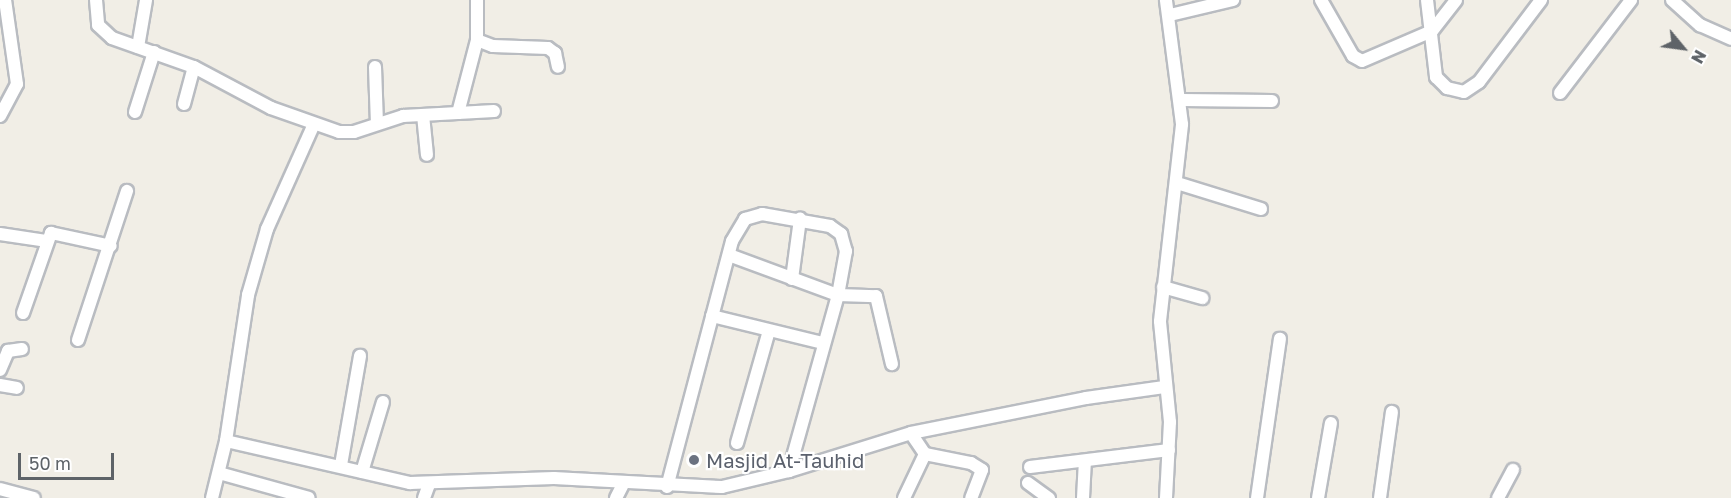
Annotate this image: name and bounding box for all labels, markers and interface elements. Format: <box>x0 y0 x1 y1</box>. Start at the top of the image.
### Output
north arrow <box>1653 18 1713 78</box>
text: N <box>1687 47 1710 67</box>
scale bar <box>21 441 117 479</box>
place label: Masjid At-Tauhid <box>706 448 864 472</box>
text: 50 m <box>29 452 71 474</box>
marker: Masjid At-Tauhid <box>687 453 701 467</box>

